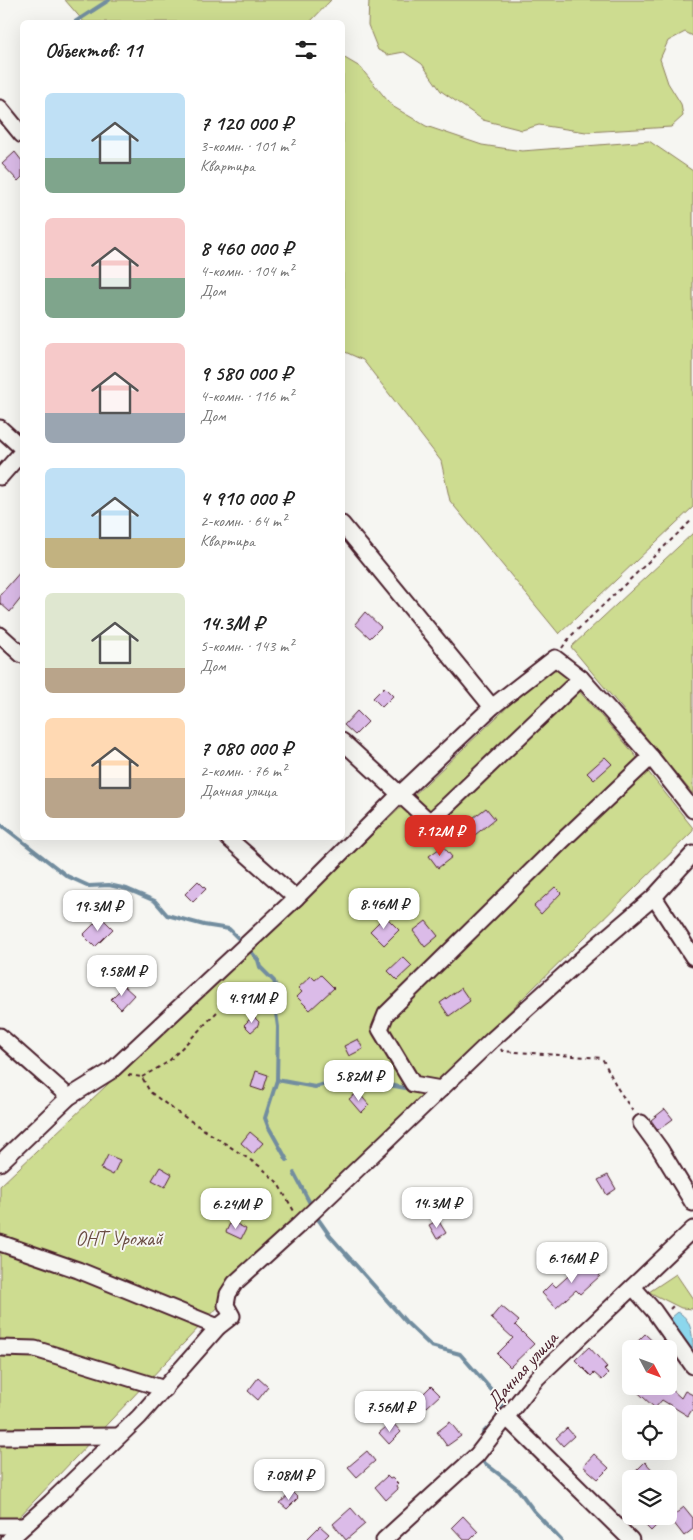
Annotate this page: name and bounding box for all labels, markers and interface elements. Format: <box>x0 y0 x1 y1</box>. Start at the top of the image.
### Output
icon: filters <box>292 36 320 64</box>
text: Объектов: 11 <box>45 37 142 63</box>
text: 7 120 000 ₽ <box>200 110 292 136</box>
icon: home <box>85 113 145 173</box>
text: 3-комн. · 101 m² <box>200 136 293 156</box>
text: Квартира <box>200 156 255 176</box>
text: 8 460 000 ₽ <box>200 235 293 261</box>
icon: home <box>85 238 145 298</box>
text: 4-комн. · 104 m² <box>200 261 293 281</box>
text: Дом <box>200 281 226 301</box>
text: 9 580 000 ₽ <box>200 360 292 386</box>
icon: home <box>85 363 145 423</box>
text: 4-комн. · 116 m² <box>200 386 293 406</box>
text: Дом <box>200 406 226 426</box>
text: 4 910 000 ₽ <box>200 485 292 511</box>
icon: home <box>85 488 145 548</box>
text: 2-комн. · 64 m² <box>200 511 286 531</box>
text: Квартира <box>200 531 255 551</box>
text: 14.3M ₽ <box>200 610 264 636</box>
icon: home <box>85 613 145 673</box>
text: 5-комн. · 143 m² <box>200 636 293 656</box>
text: Дом <box>200 656 226 676</box>
text: 7 080 000 ₽ <box>200 735 292 761</box>
icon: home <box>85 738 145 798</box>
text: 2-комн. · 76 m² <box>200 761 286 781</box>
text: Дачная улица <box>200 781 276 801</box>
pin: 7.12M ₽ <box>394 814 486 857</box>
text: 7.12M ₽ <box>416 821 464 841</box>
pin: 8.46M ₽ <box>338 888 430 930</box>
pin: 19.3M ₽ <box>52 890 144 932</box>
text: 8.46M ₽ <box>360 894 408 914</box>
text: 19.3M ₽ <box>74 896 122 916</box>
pin: 9.58M ₽ <box>76 954 168 997</box>
text: 9.58M ₽ <box>98 961 146 981</box>
pin: 4.91M ₽ <box>206 982 298 1024</box>
text: 4.91M ₽ <box>228 988 276 1008</box>
pin: 5.82M ₽ <box>313 1060 405 1102</box>
text: 5.82M ₽ <box>335 1066 383 1086</box>
pin: 14.3M ₽ <box>391 1186 483 1229</box>
pin: 6.24M ₽ <box>190 1188 282 1230</box>
text: 14.3M ₽ <box>413 1193 461 1213</box>
text: 6.24M ₽ <box>212 1194 260 1214</box>
park label: ОНТ Урожай <box>76 1226 164 1251</box>
pin: 6.16M ₽ <box>526 1242 618 1284</box>
text: 6.16M ₽ <box>547 1248 597 1268</box>
street label: Дачная улица <box>481 1325 564 1414</box>
north arrow <box>622 1340 678 1395</box>
map controls <box>622 1340 677 1525</box>
pin: 7.56M ₽ <box>344 1390 436 1433</box>
text: 7.56M ₽ <box>366 1397 414 1417</box>
button: locate <box>622 1405 677 1460</box>
pin: 7.08M ₽ <box>243 1458 335 1501</box>
text: 7.08M ₽ <box>265 1465 313 1485</box>
button: layers <box>622 1470 677 1525</box>

